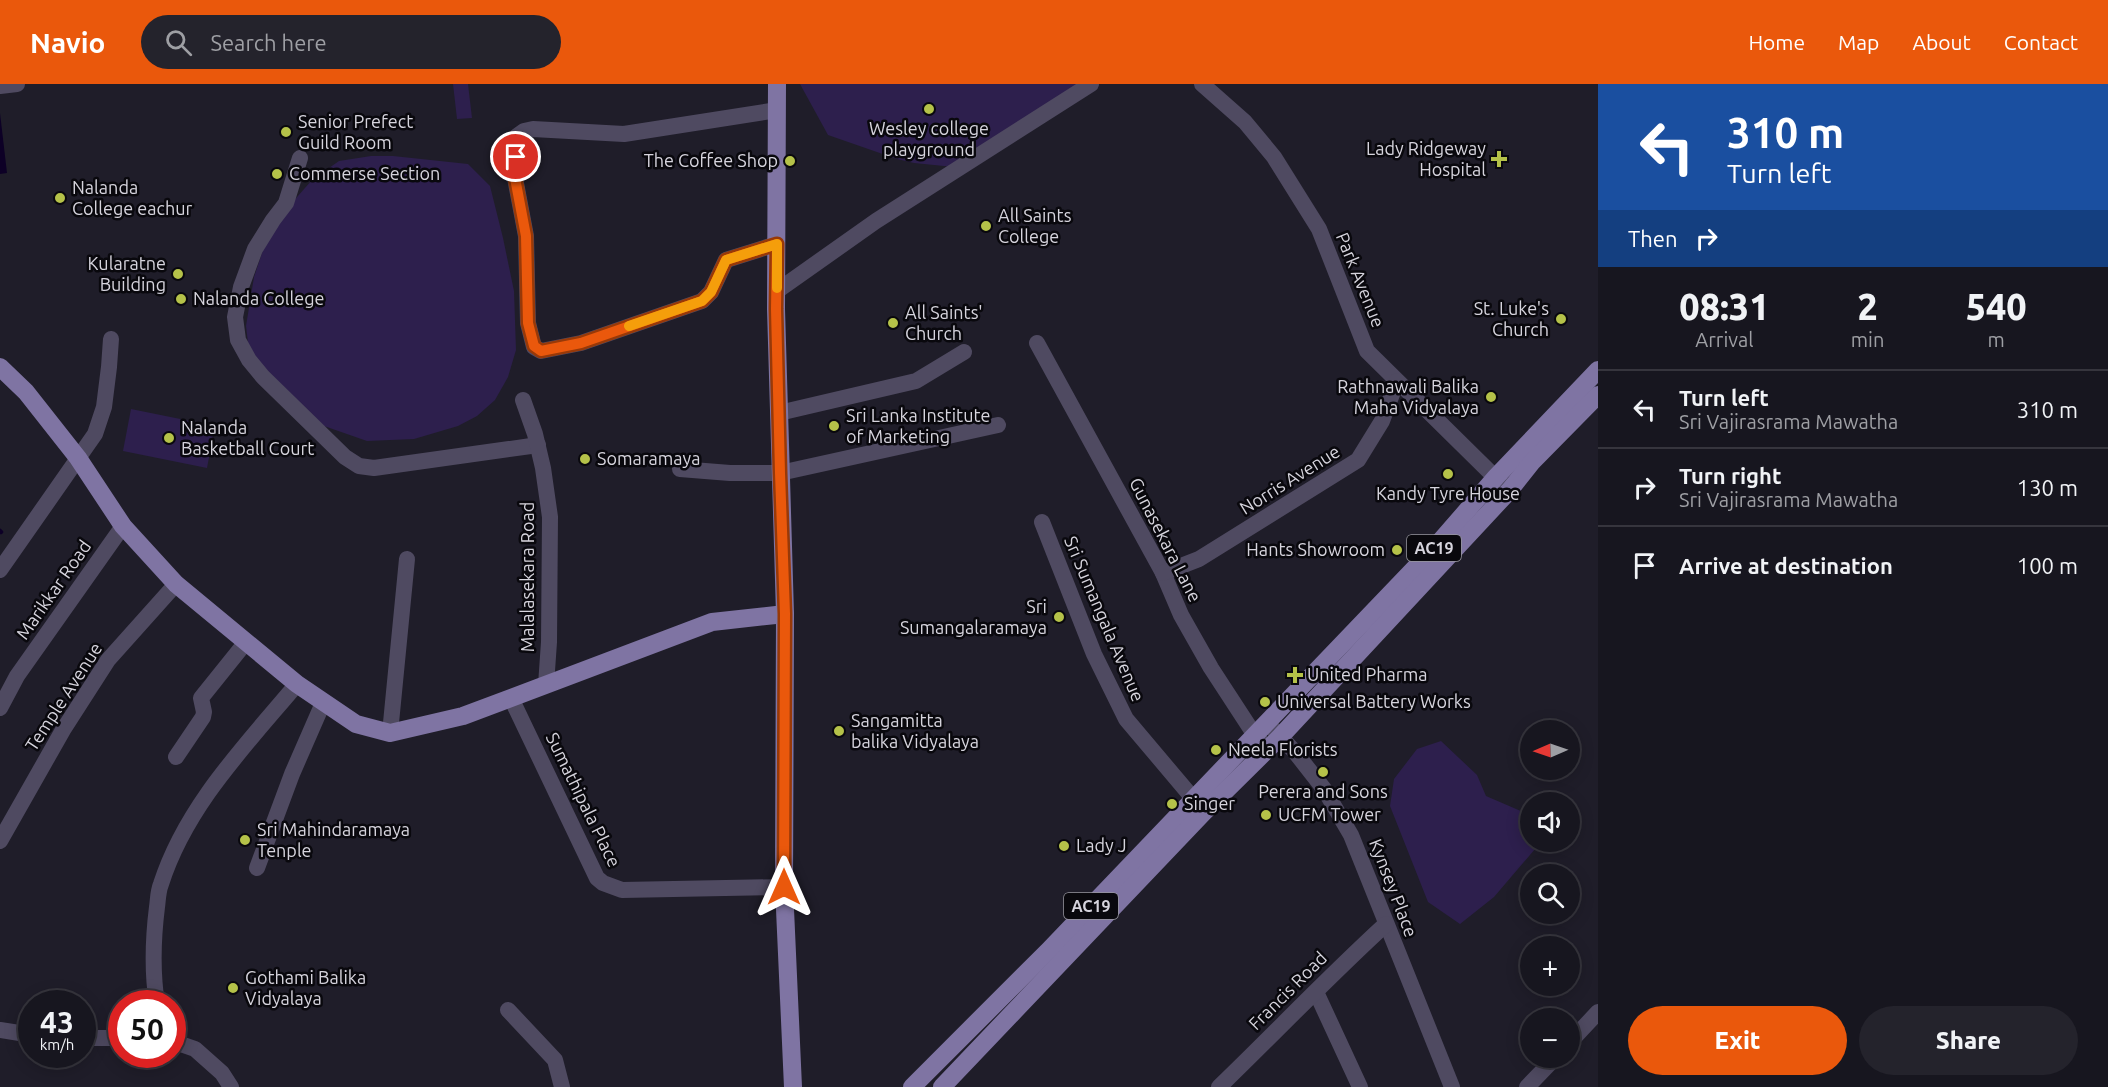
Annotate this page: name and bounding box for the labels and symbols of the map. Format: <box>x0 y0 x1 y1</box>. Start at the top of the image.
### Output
marker: Wesley college playground <box>922 102 936 116</box>
place label: Senior Prefect Guild Room <box>298 111 413 152</box>
place label: Wesley college playground <box>869 118 989 159</box>
marker: Senior Prefect Guild Room <box>279 125 293 139</box>
pin <box>490 131 541 182</box>
place label: Lady Ridgeway Hospital <box>1366 138 1486 179</box>
place label: The Coffee Shop <box>644 150 778 170</box>
marker: Lady Ridgeway Hospital <box>1490 150 1508 168</box>
marker: The Coffee Shop <box>783 154 797 168</box>
place label: Commerse Section <box>289 163 440 183</box>
marker: Commerse Section <box>270 167 284 181</box>
place label: Nalanda College eachur <box>72 177 192 218</box>
marker: Nalanda College eachur <box>53 191 67 205</box>
place label: All Saints College <box>998 205 1072 246</box>
marker: All Saints College <box>979 219 993 233</box>
street label: Park Avenue <box>1333 229 1389 330</box>
place label: Kularatne Building <box>87 253 166 294</box>
marker: Kularatne Building <box>171 267 185 281</box>
place label: Nalanda College <box>193 288 325 308</box>
marker: Nalanda College <box>174 292 188 306</box>
place label: St. Luke's Church <box>1474 298 1549 339</box>
place label: All Saints' Church <box>905 302 983 343</box>
marker: St. Luke's Church <box>1554 312 1568 326</box>
marker: All Saints' Church <box>886 316 900 330</box>
place label: Rathnawali Balika Maha Vidyalaya <box>1337 376 1479 417</box>
marker: Rathnawali Balika Maha Vidyalaya <box>1484 390 1498 404</box>
place label: Sri Lanka Institute of Marketing <box>846 405 990 446</box>
place label: Nalanda Basketball Court <box>181 417 314 458</box>
marker: Sri Lanka Institute of Marketing <box>827 419 841 433</box>
marker: Nalanda Basketball Court <box>162 431 176 445</box>
street label: Norris Avenue <box>1236 440 1343 518</box>
place label: Somaramaya <box>597 448 700 468</box>
marker: Somaramaya <box>578 452 592 466</box>
marker: Kandy Tyre House <box>1441 467 1455 481</box>
street label: Gunasekara Lane <box>1126 474 1206 605</box>
place label: Kandy Tyre House <box>1376 483 1520 503</box>
street label: Malalasekara Road <box>517 502 537 652</box>
street label: Sri Sumangala Avenue <box>1061 533 1149 704</box>
road number: AC19 <box>1407 535 1461 561</box>
street label: Marikkar Road <box>12 536 95 643</box>
place label: Hants Showroom <box>1246 539 1385 559</box>
marker: Hants Showroom <box>1390 543 1404 557</box>
place label: Sri Sumangalaramaya <box>900 596 1047 637</box>
marker: Sri Sumangalaramaya <box>1052 610 1066 624</box>
street label: Temple Avenue <box>21 639 105 754</box>
place label: United Pharma <box>1307 664 1427 684</box>
marker: United Pharma <box>1288 668 1302 682</box>
place label: Universal Battery Works <box>1277 691 1471 711</box>
marker: Universal Battery Works <box>1258 695 1272 709</box>
place label: Sangamitta balika Vidyalaya <box>851 710 979 751</box>
north arrow <box>1520 720 1580 780</box>
marker: Sangamitta balika Vidyalaya <box>832 724 846 738</box>
street label: Sumathipala Place <box>543 729 625 870</box>
place label: Neela Florists <box>1228 739 1338 759</box>
marker: Neela Florists <box>1209 743 1223 757</box>
marker: Perera and Sons <box>1316 765 1330 779</box>
place label: Perera and Sons <box>1258 781 1388 801</box>
place label: Singer <box>1184 793 1235 813</box>
marker: Singer <box>1165 797 1179 811</box>
place label: UCFM Tower <box>1278 804 1381 824</box>
marker: UCFM Tower <box>1259 808 1273 822</box>
place label: Sri Mahindaramaya Tenple <box>257 819 410 860</box>
marker: Sri Mahindaramaya Tenple <box>238 833 252 847</box>
place label: Lady J <box>1076 835 1127 855</box>
street label: Kynsey Place <box>1366 836 1422 939</box>
marker: Lady J <box>1057 839 1071 853</box>
position arrow <box>752 855 816 919</box>
road number: AC19 <box>1064 893 1118 919</box>
street label: Francis Road <box>1244 947 1330 1033</box>
place label: Gothami Balika Vidyalaya <box>245 967 366 1008</box>
marker: Gothami Balika Vidyalaya <box>226 981 240 995</box>
speed limit sign: 50 <box>108 990 186 1068</box>

